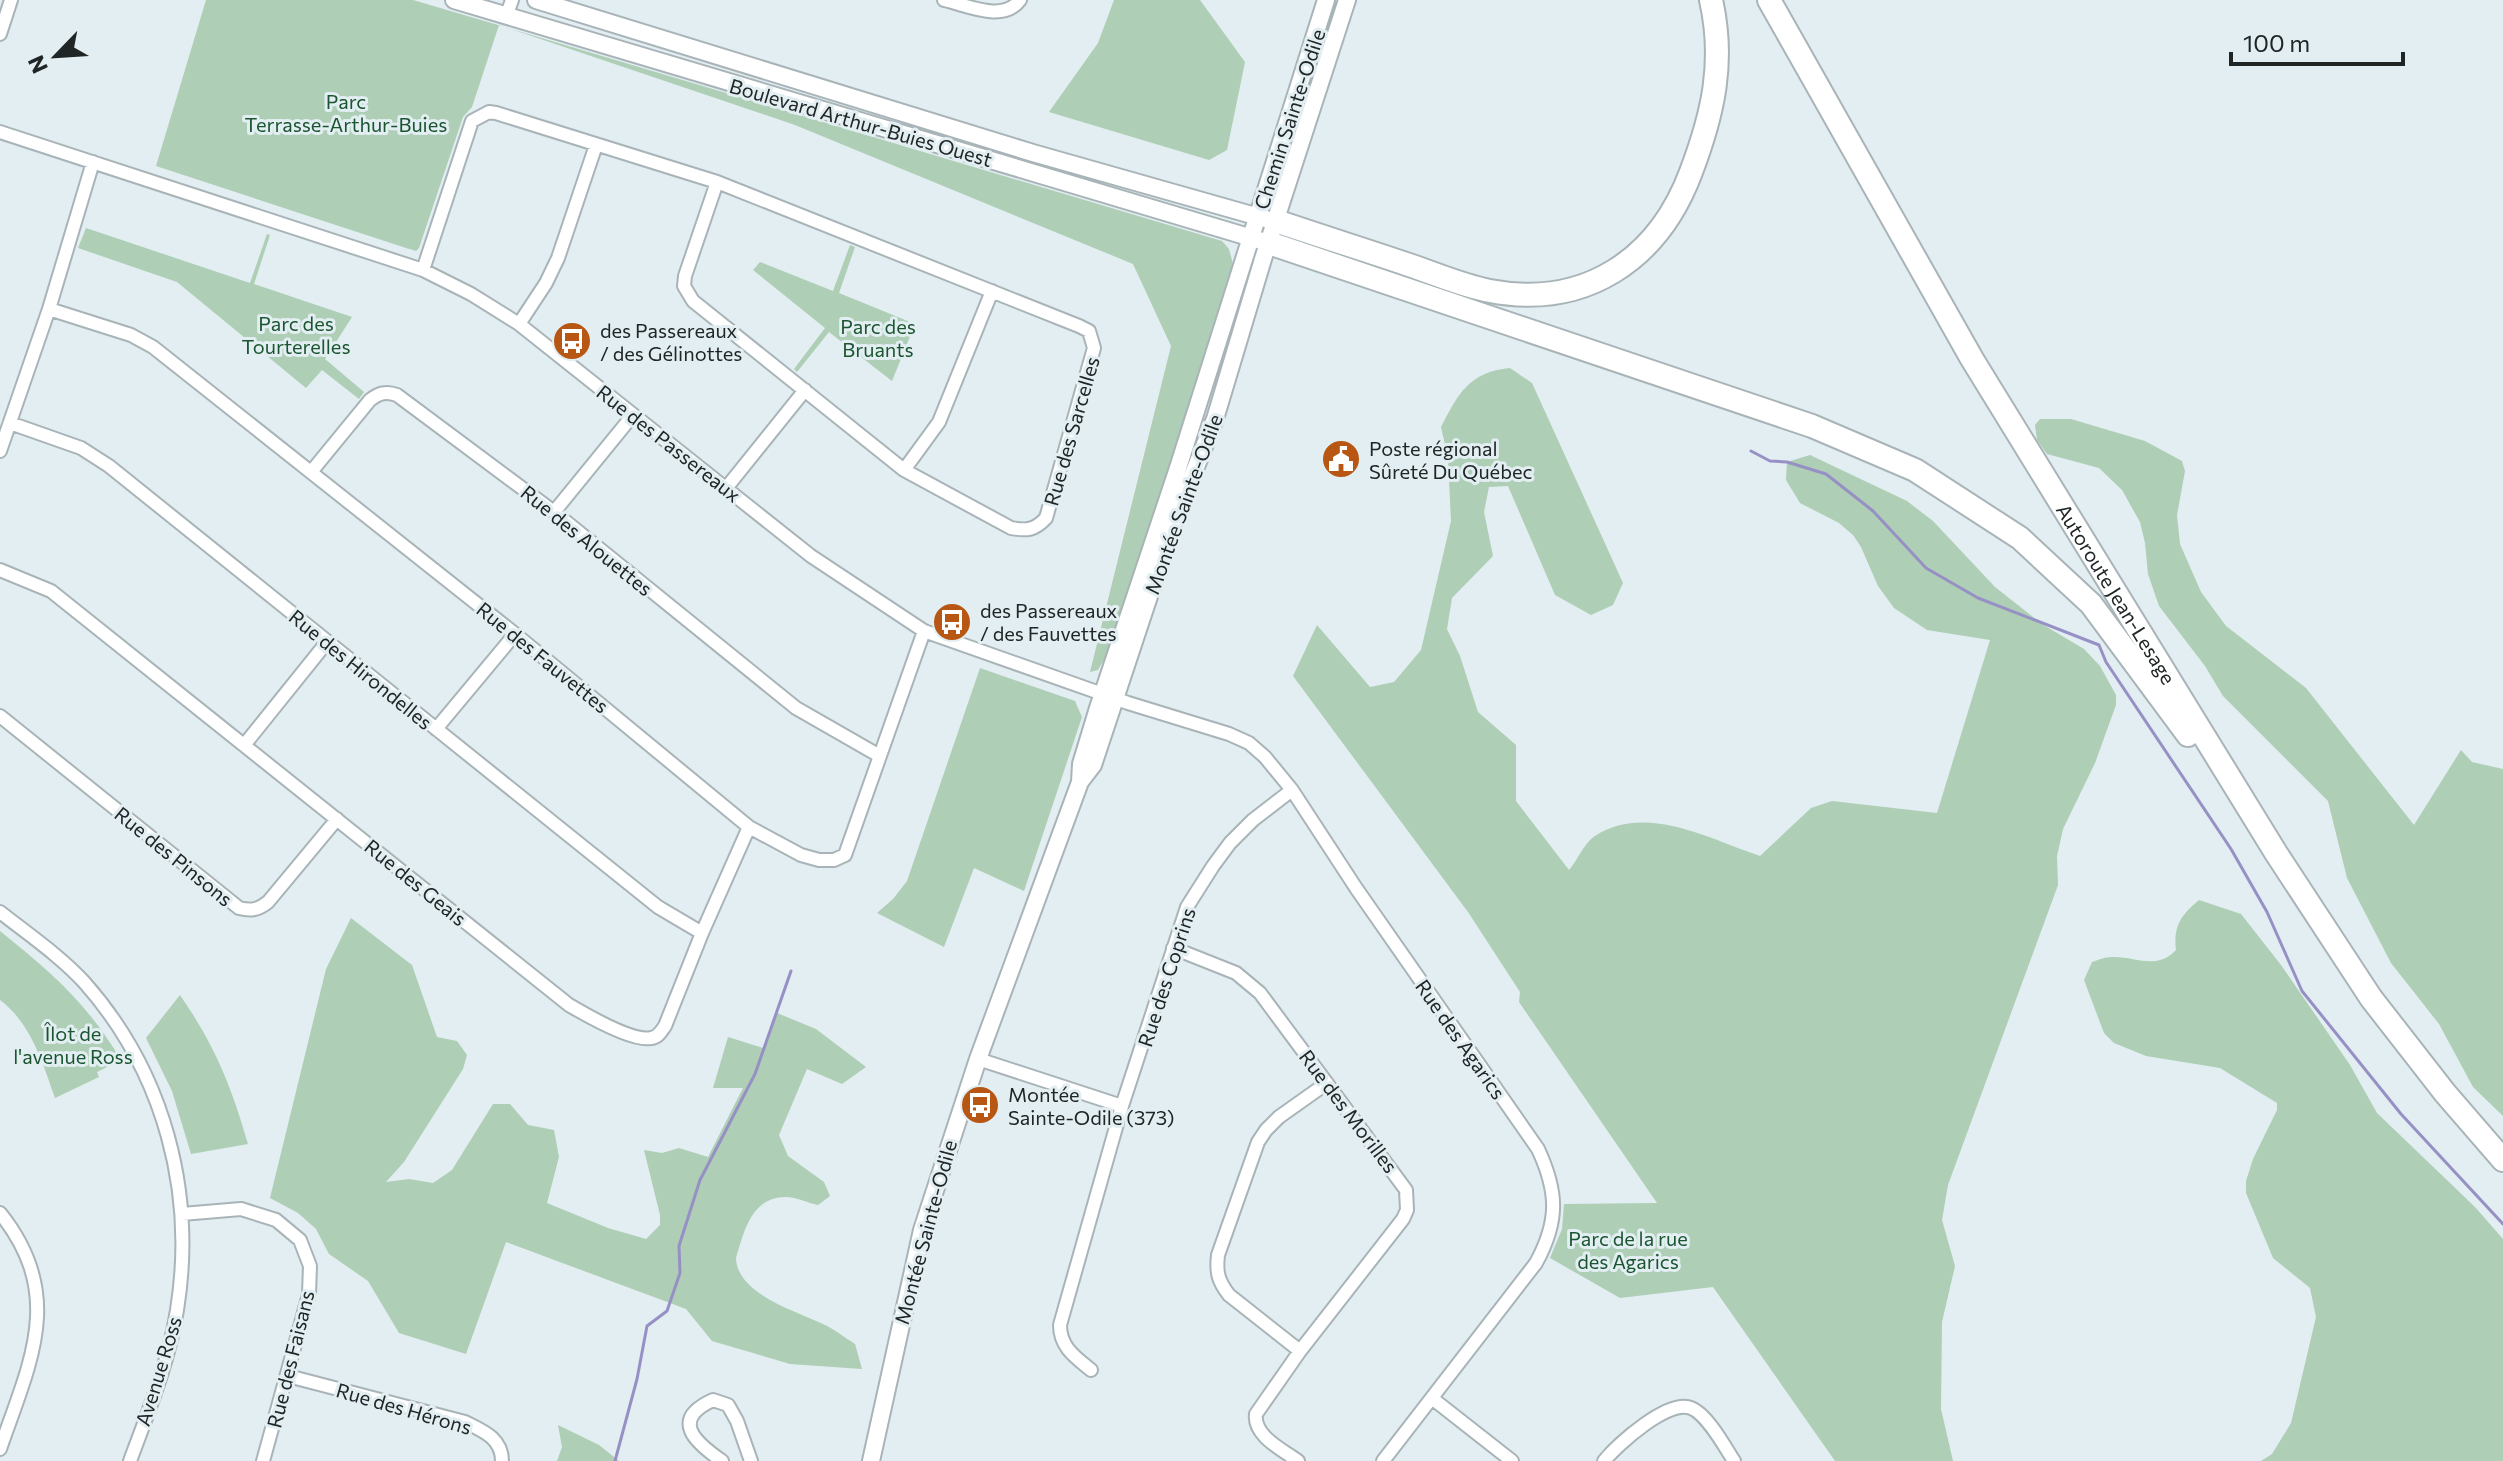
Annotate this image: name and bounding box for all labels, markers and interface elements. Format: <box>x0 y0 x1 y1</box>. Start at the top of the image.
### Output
north arrow <box>16 16 96 96</box>
scale bar <box>2231 16 2403 66</box>
street label: Chemin Sainte-Odile <box>1249 26 1329 212</box>
text: 100 m <box>2243 28 2310 57</box>
text: N <box>22 51 53 78</box>
street label: Boulevard Arthur-Buies Ouest <box>727 73 995 171</box>
park label: Parc Terrasse-Arthur-Buies <box>245 89 447 136</box>
park label: Parc des Tourterelles <box>242 311 351 358</box>
park label: Parc des Bruants <box>840 314 916 361</box>
place label: des Passereaux / des Gélinottes <box>600 318 742 365</box>
bus stop icon: des Passereaux / des Gélinottes <box>551 320 593 362</box>
street label: Rue des Sarcelles <box>1038 354 1104 508</box>
street label: Rue des Passereaux <box>592 379 746 507</box>
street label: Montée Sainte-Odile <box>1139 411 1227 597</box>
place label: Poste régional Sûreté Du Québec <box>1369 436 1532 483</box>
public building icon: Poste régional Sûreté Du Québec <box>1320 438 1362 480</box>
street label: Rue des Alouettes <box>516 480 658 600</box>
street label: Autoroute Jean-Lesage <box>2052 499 2181 688</box>
street label: Rue des Fauvettes <box>472 596 614 718</box>
place label: des Passereaux / des Fauvettes <box>980 598 1118 645</box>
bus stop icon: des Passereaux / des Fauvettes <box>931 601 973 643</box>
street label: Rue des Hirondelles <box>285 604 437 734</box>
street label: Rue des Pinsons <box>110 801 238 911</box>
street label: Rue des Geais <box>360 834 472 930</box>
street label: Rue des Coprins <box>1132 904 1200 1050</box>
street label: Rue des Agarics <box>1411 975 1511 1103</box>
park label: Îlot de l'avenue Ross <box>13 1021 133 1068</box>
street label: Rue des Morilles <box>1295 1045 1403 1177</box>
place label: Montée Sainte-Odile (373) <box>1008 1082 1174 1129</box>
bus stop icon: Montée Sainte-Odile (373) <box>959 1084 1001 1126</box>
street label: Montée Sainte-Odile <box>889 1137 961 1327</box>
park label: Parc de la rue des Agarics <box>1568 1226 1688 1273</box>
street label: Rue des Faisans <box>261 1288 319 1430</box>
street label: Avenue Ross <box>130 1313 186 1429</box>
street label: Rue des Hérons <box>334 1377 474 1439</box>

